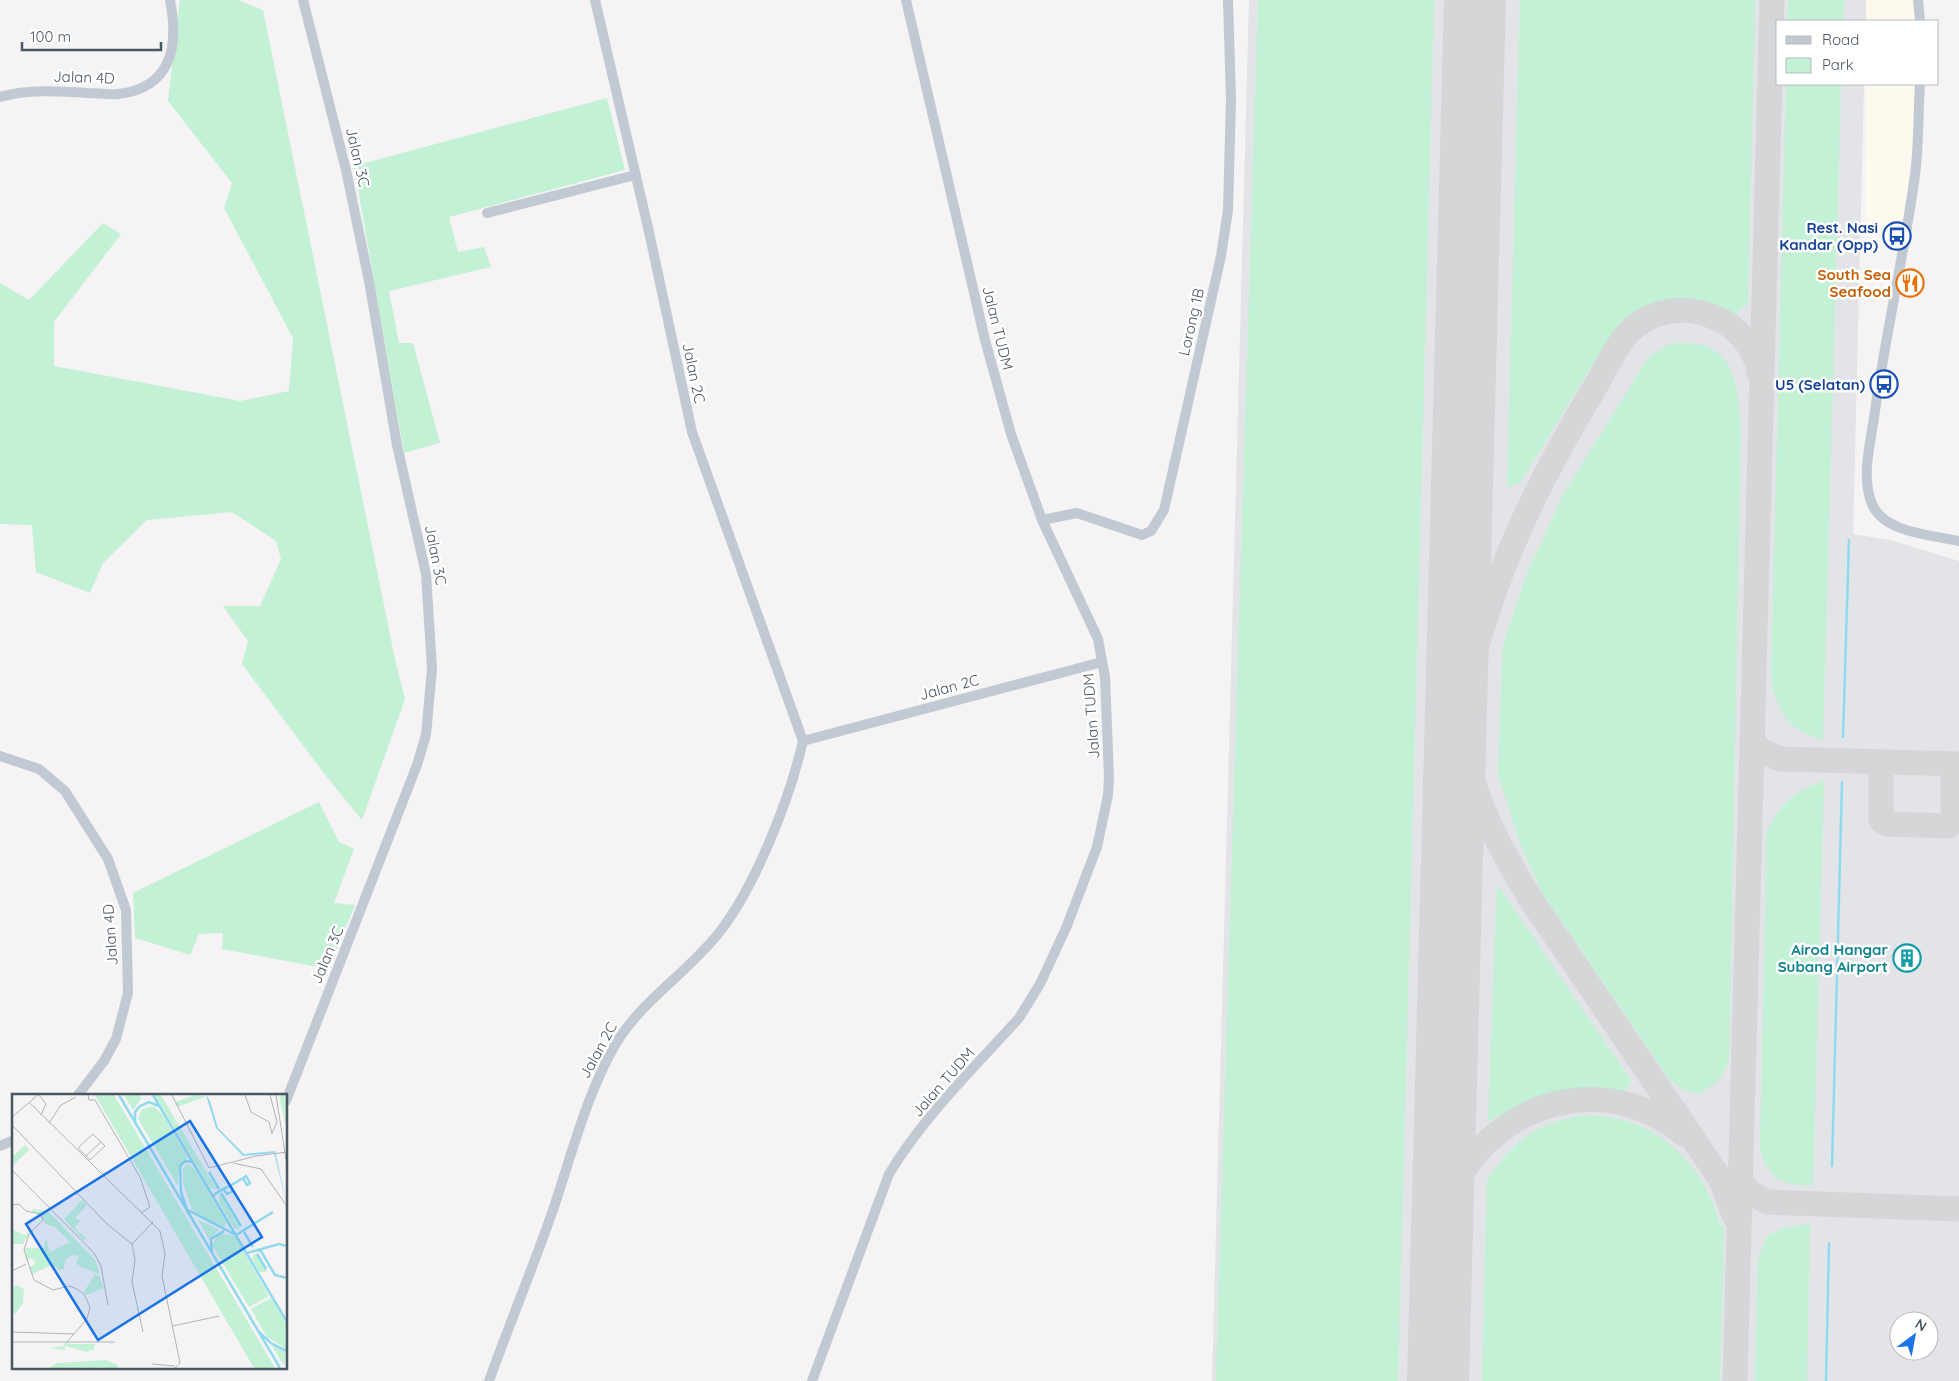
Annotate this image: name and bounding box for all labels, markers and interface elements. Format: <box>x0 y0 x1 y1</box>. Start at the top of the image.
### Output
scale bar <box>22 20 161 52</box>
legend <box>1776 20 1939 85</box>
text: 100 m <box>30 27 71 46</box>
text: Road <box>1822 30 1859 49</box>
text: Park <box>1822 55 1854 74</box>
street label: Jalan 4D <box>53 66 115 88</box>
street label: Jalan 3C <box>342 125 374 189</box>
place label: Rest. Nasi Kandar (Opp) <box>1779 218 1878 254</box>
bus stop icon: Rest. Nasi Kandar (Opp) <box>1882 221 1912 251</box>
place label: South Sea Seafood <box>1817 265 1891 301</box>
restaurant icon: South Sea Seafood <box>1895 268 1925 298</box>
street label: Jalan TUDM <box>978 284 1018 372</box>
street label: Lorong 1B <box>1174 286 1208 358</box>
street label: Jalan 2C <box>678 341 710 405</box>
bus stop icon: U5 (Selatan) <box>1869 369 1899 399</box>
place label: U5 (Selatan) <box>1775 375 1865 394</box>
street label: Jalan 3C <box>421 523 451 587</box>
street label: Jalan 2C <box>917 670 981 704</box>
street label: Jalan TUDM <box>1079 672 1103 760</box>
street label: Jalan 4D <box>98 903 122 966</box>
street label: Jalan 3C <box>306 923 348 987</box>
place label: Airod Hangar Subang Airport <box>1778 940 1888 976</box>
building icon: Airod Hangar Subang Airport <box>1892 943 1922 973</box>
street label: Jalan 2C <box>575 1019 621 1081</box>
street label: Jalan TUDM <box>908 1043 978 1121</box>
inset map <box>12 1094 288 1368</box>
north arrow <box>1889 1311 1939 1361</box>
text: N <box>1912 1315 1930 1335</box>

